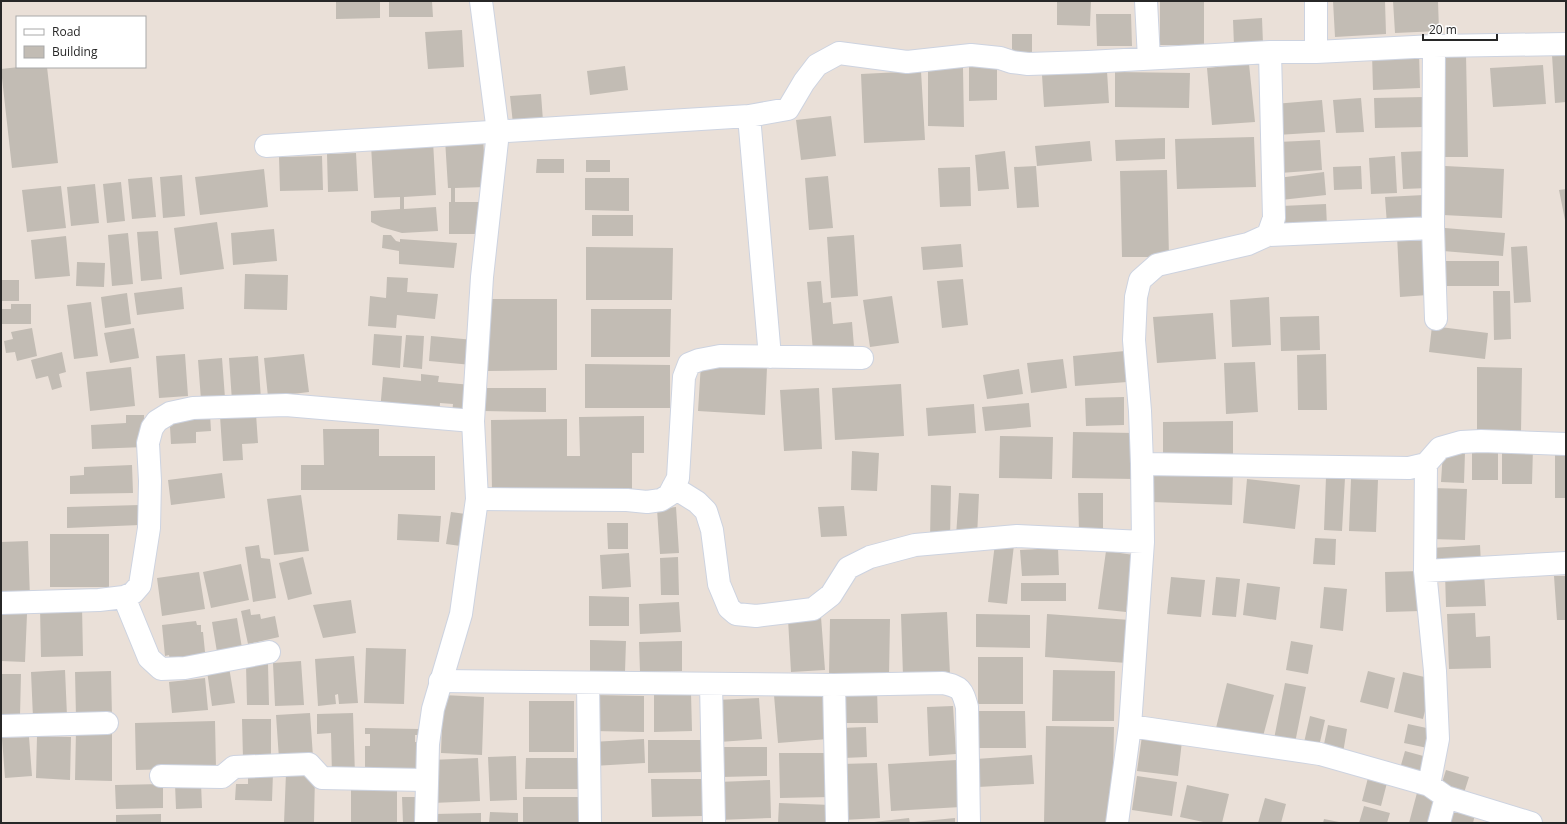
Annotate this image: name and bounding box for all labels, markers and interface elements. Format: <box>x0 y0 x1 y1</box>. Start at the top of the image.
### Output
legend <box>16 16 146 68</box>
scale bar <box>1423 16 1497 42</box>
text: 20 m <box>1429 21 1457 38</box>
text: Road <box>52 23 81 40</box>
text: Building <box>52 43 98 60</box>

